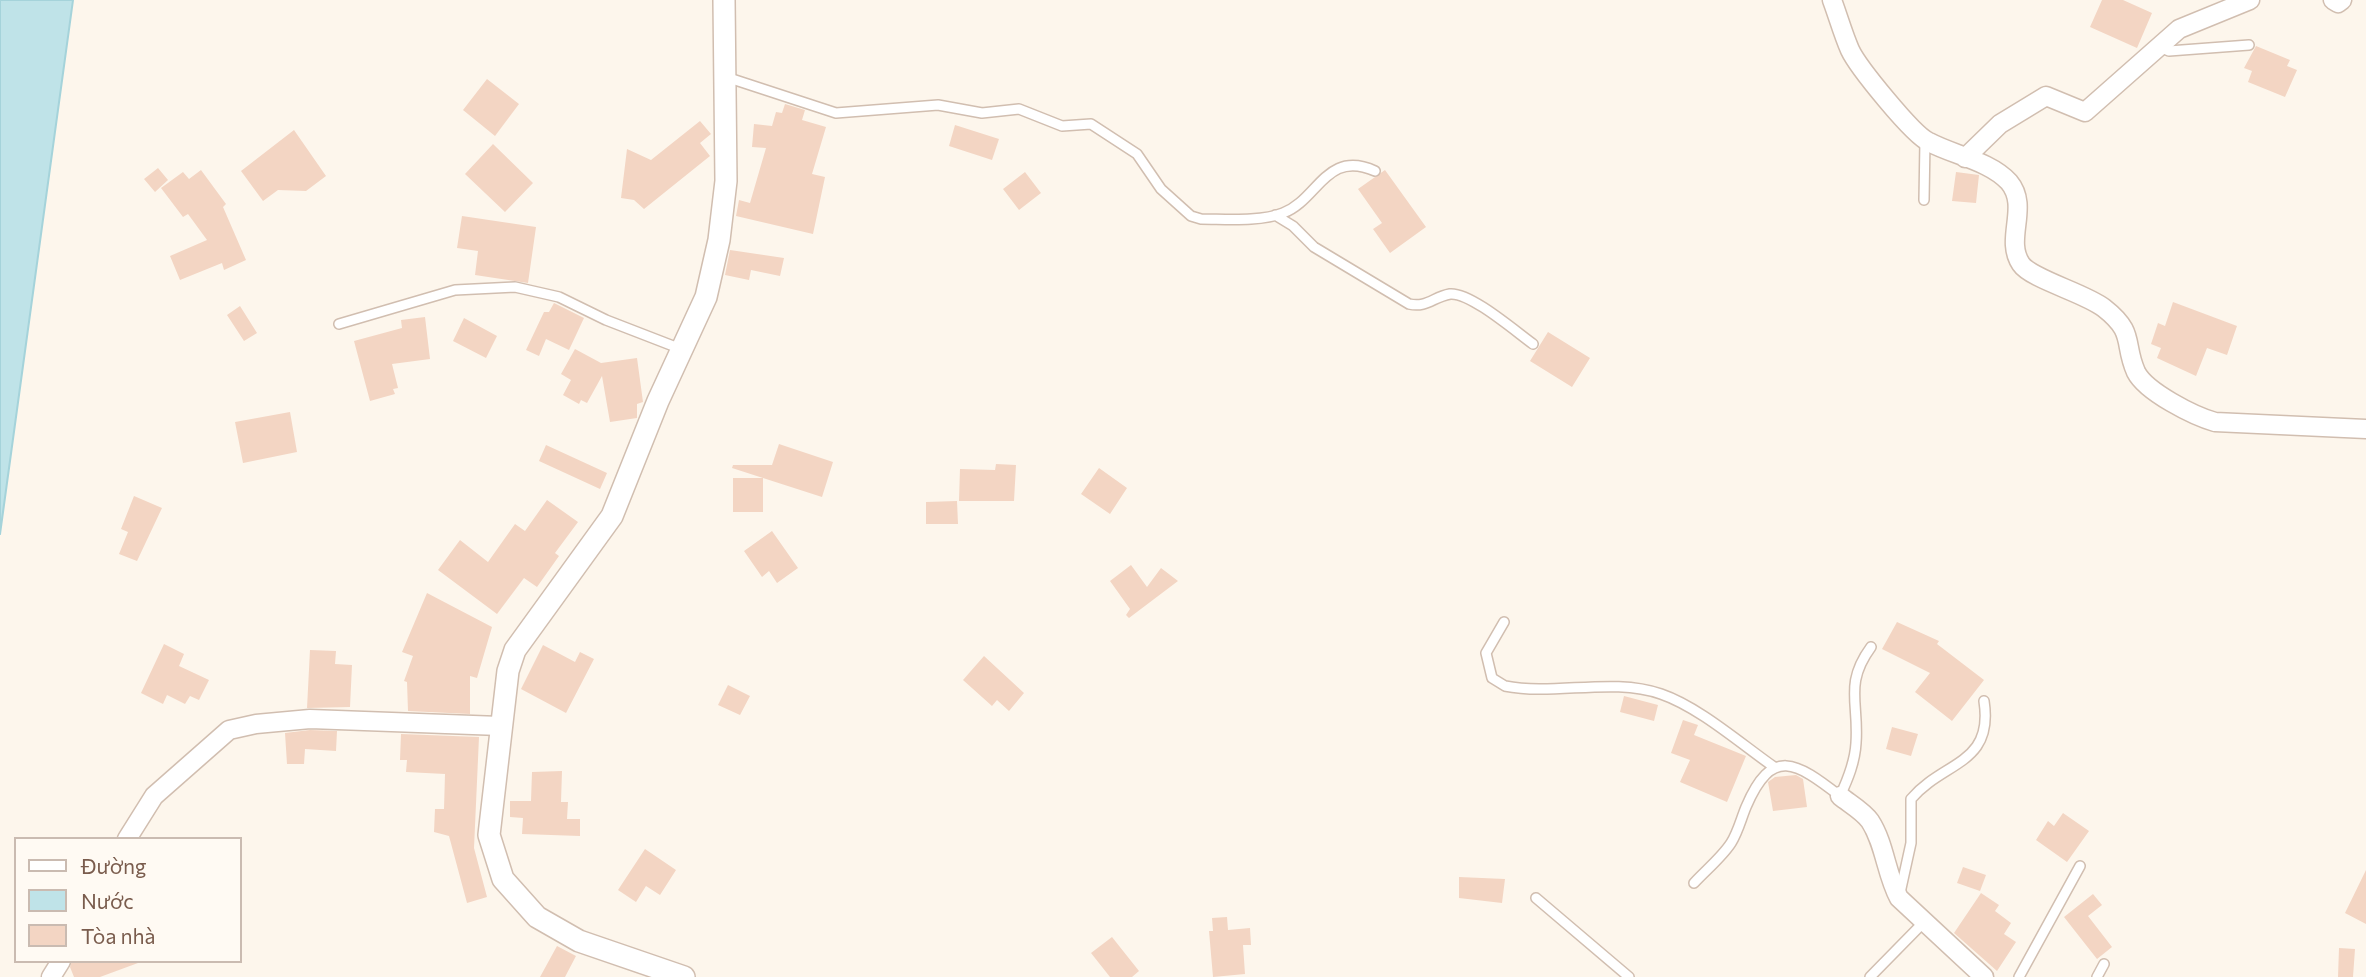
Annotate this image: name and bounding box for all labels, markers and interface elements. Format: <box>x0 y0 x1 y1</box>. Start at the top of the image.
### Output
legend <box>14 837 242 963</box>
text: Đường <box>81 853 146 878</box>
text: Nước <box>81 888 134 913</box>
text: Tòa nhà <box>81 923 155 948</box>

